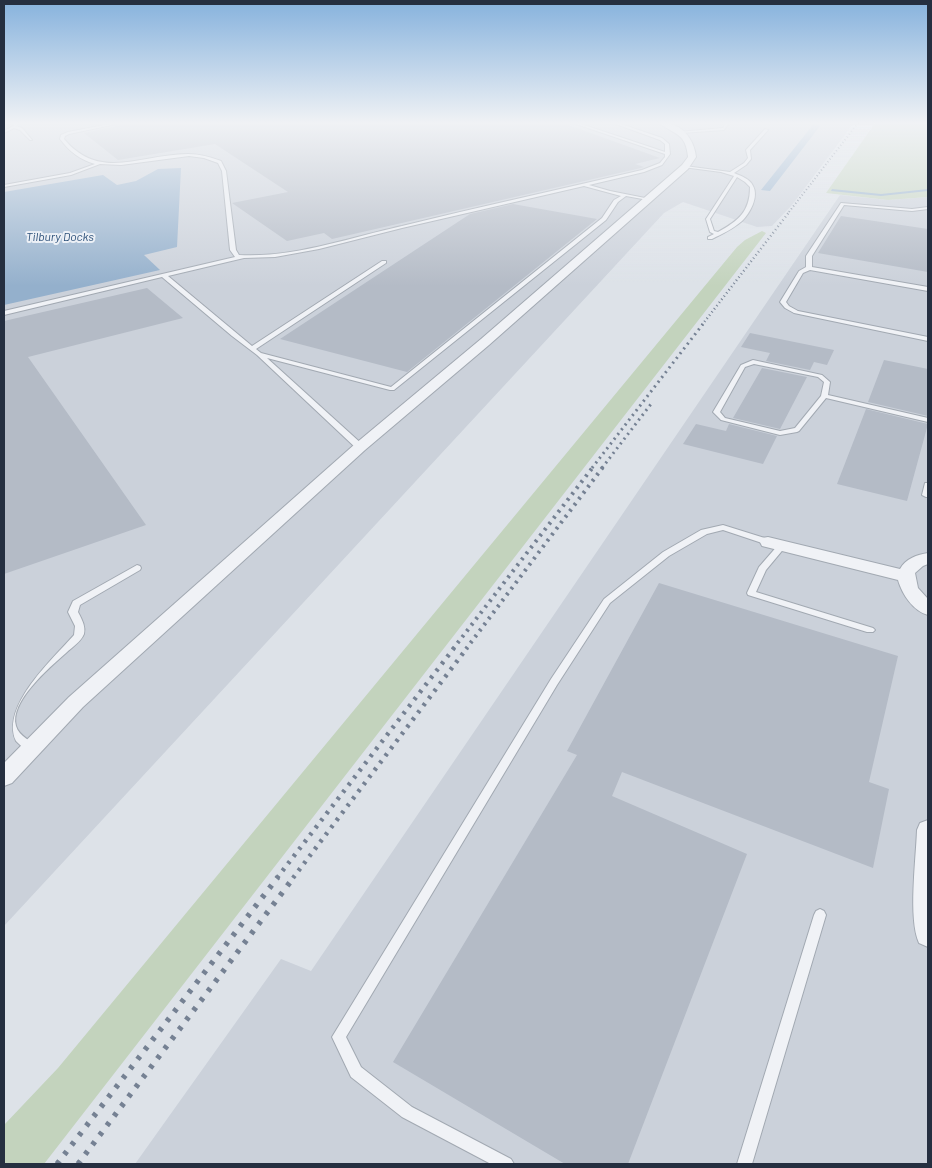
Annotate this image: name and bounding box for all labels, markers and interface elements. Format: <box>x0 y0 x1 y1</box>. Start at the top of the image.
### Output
water label: Tilbury Docks <box>26 230 94 244</box>

